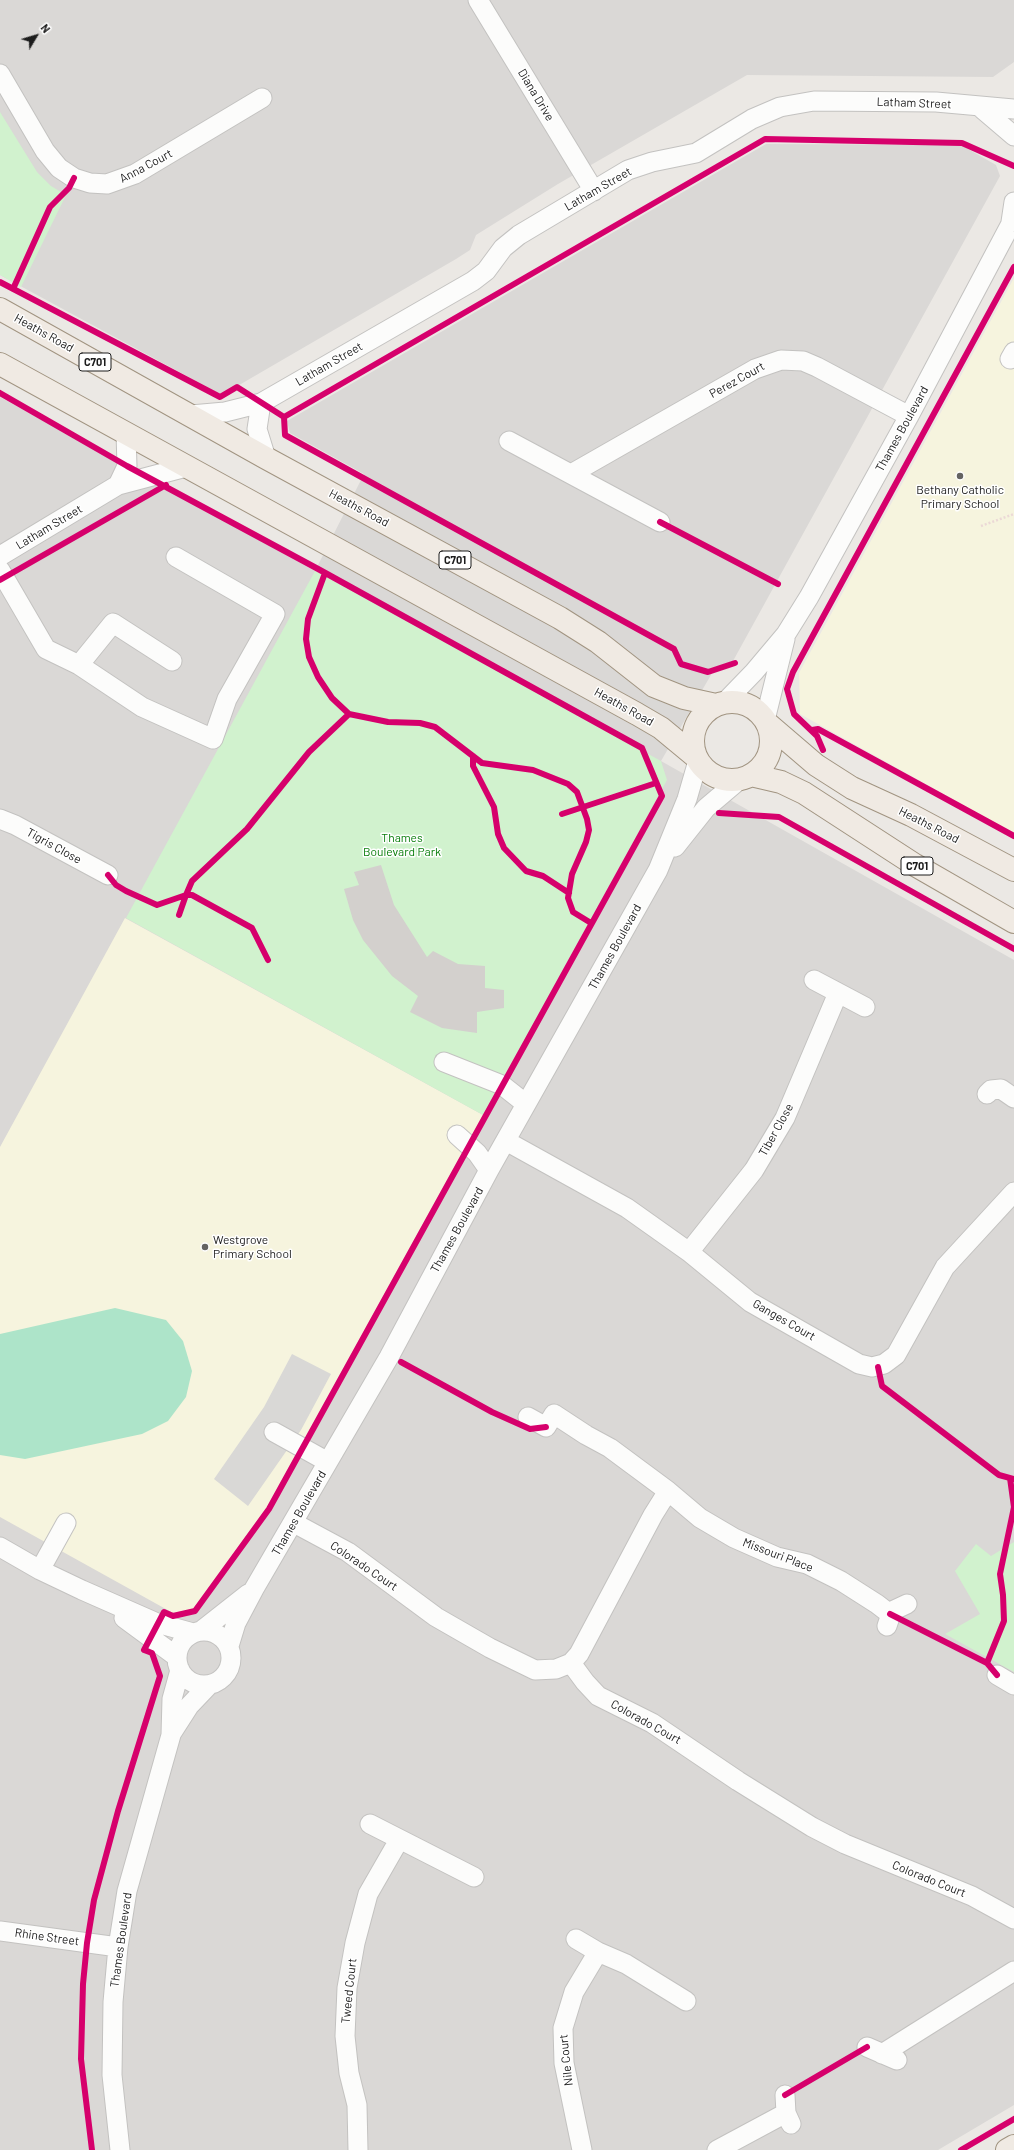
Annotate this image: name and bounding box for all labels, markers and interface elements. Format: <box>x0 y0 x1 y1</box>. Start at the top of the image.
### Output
north arrow <box>16 16 56 56</box>
text: N <box>38 21 53 35</box>
street label: Diana Drive <box>515 66 557 124</box>
street label: Latham Street <box>876 94 952 112</box>
street label: Anna Court <box>117 146 175 186</box>
street label: Latham Street <box>562 164 634 214</box>
street label: Heaths Road <box>12 311 76 355</box>
street label: Latham Street <box>293 339 365 389</box>
road number: C701 <box>79 353 111 371</box>
street label: Perez Court <box>707 359 767 401</box>
street label: Thames Boulevard <box>872 384 932 474</box>
marker: Bethany Catholic Primary School <box>955 471 965 481</box>
place label: Bethany Catholic Primary School <box>916 483 1004 511</box>
street label: Heaths Road <box>327 486 391 530</box>
street label: Latham Street <box>13 502 85 552</box>
road number: C701 <box>439 551 471 569</box>
street label: Heaths Road <box>592 685 656 729</box>
street label: Heaths Road <box>896 804 962 846</box>
street label: Tigris Close <box>24 825 84 867</box>
park label: Thames Boulevard Park <box>363 831 441 859</box>
road number: C701 <box>901 857 933 875</box>
street label: Thames Boulevard <box>585 902 645 992</box>
street label: Tiber Close <box>756 1101 796 1159</box>
street label: Thames Boulevard <box>427 1185 487 1275</box>
place label: Westgrove Primary School <box>213 1233 292 1261</box>
marker: Westgrove Primary School <box>200 1242 210 1252</box>
street label: Ganges Court <box>750 1296 818 1344</box>
street label: Thames Boulevard <box>269 1468 329 1558</box>
street label: Missouri Place <box>741 1535 815 1575</box>
street label: Colorado Court <box>328 1538 400 1594</box>
street label: Colorado Court <box>608 1697 684 1747</box>
street label: Colorado Court <box>890 1858 968 1900</box>
street label: Thames Boulevard <box>107 1892 135 1988</box>
street label: Rhine Street <box>14 1925 80 1949</box>
street label: Tweed Court <box>338 1958 360 2024</box>
street label: Nile Court <box>556 2033 576 2087</box>

